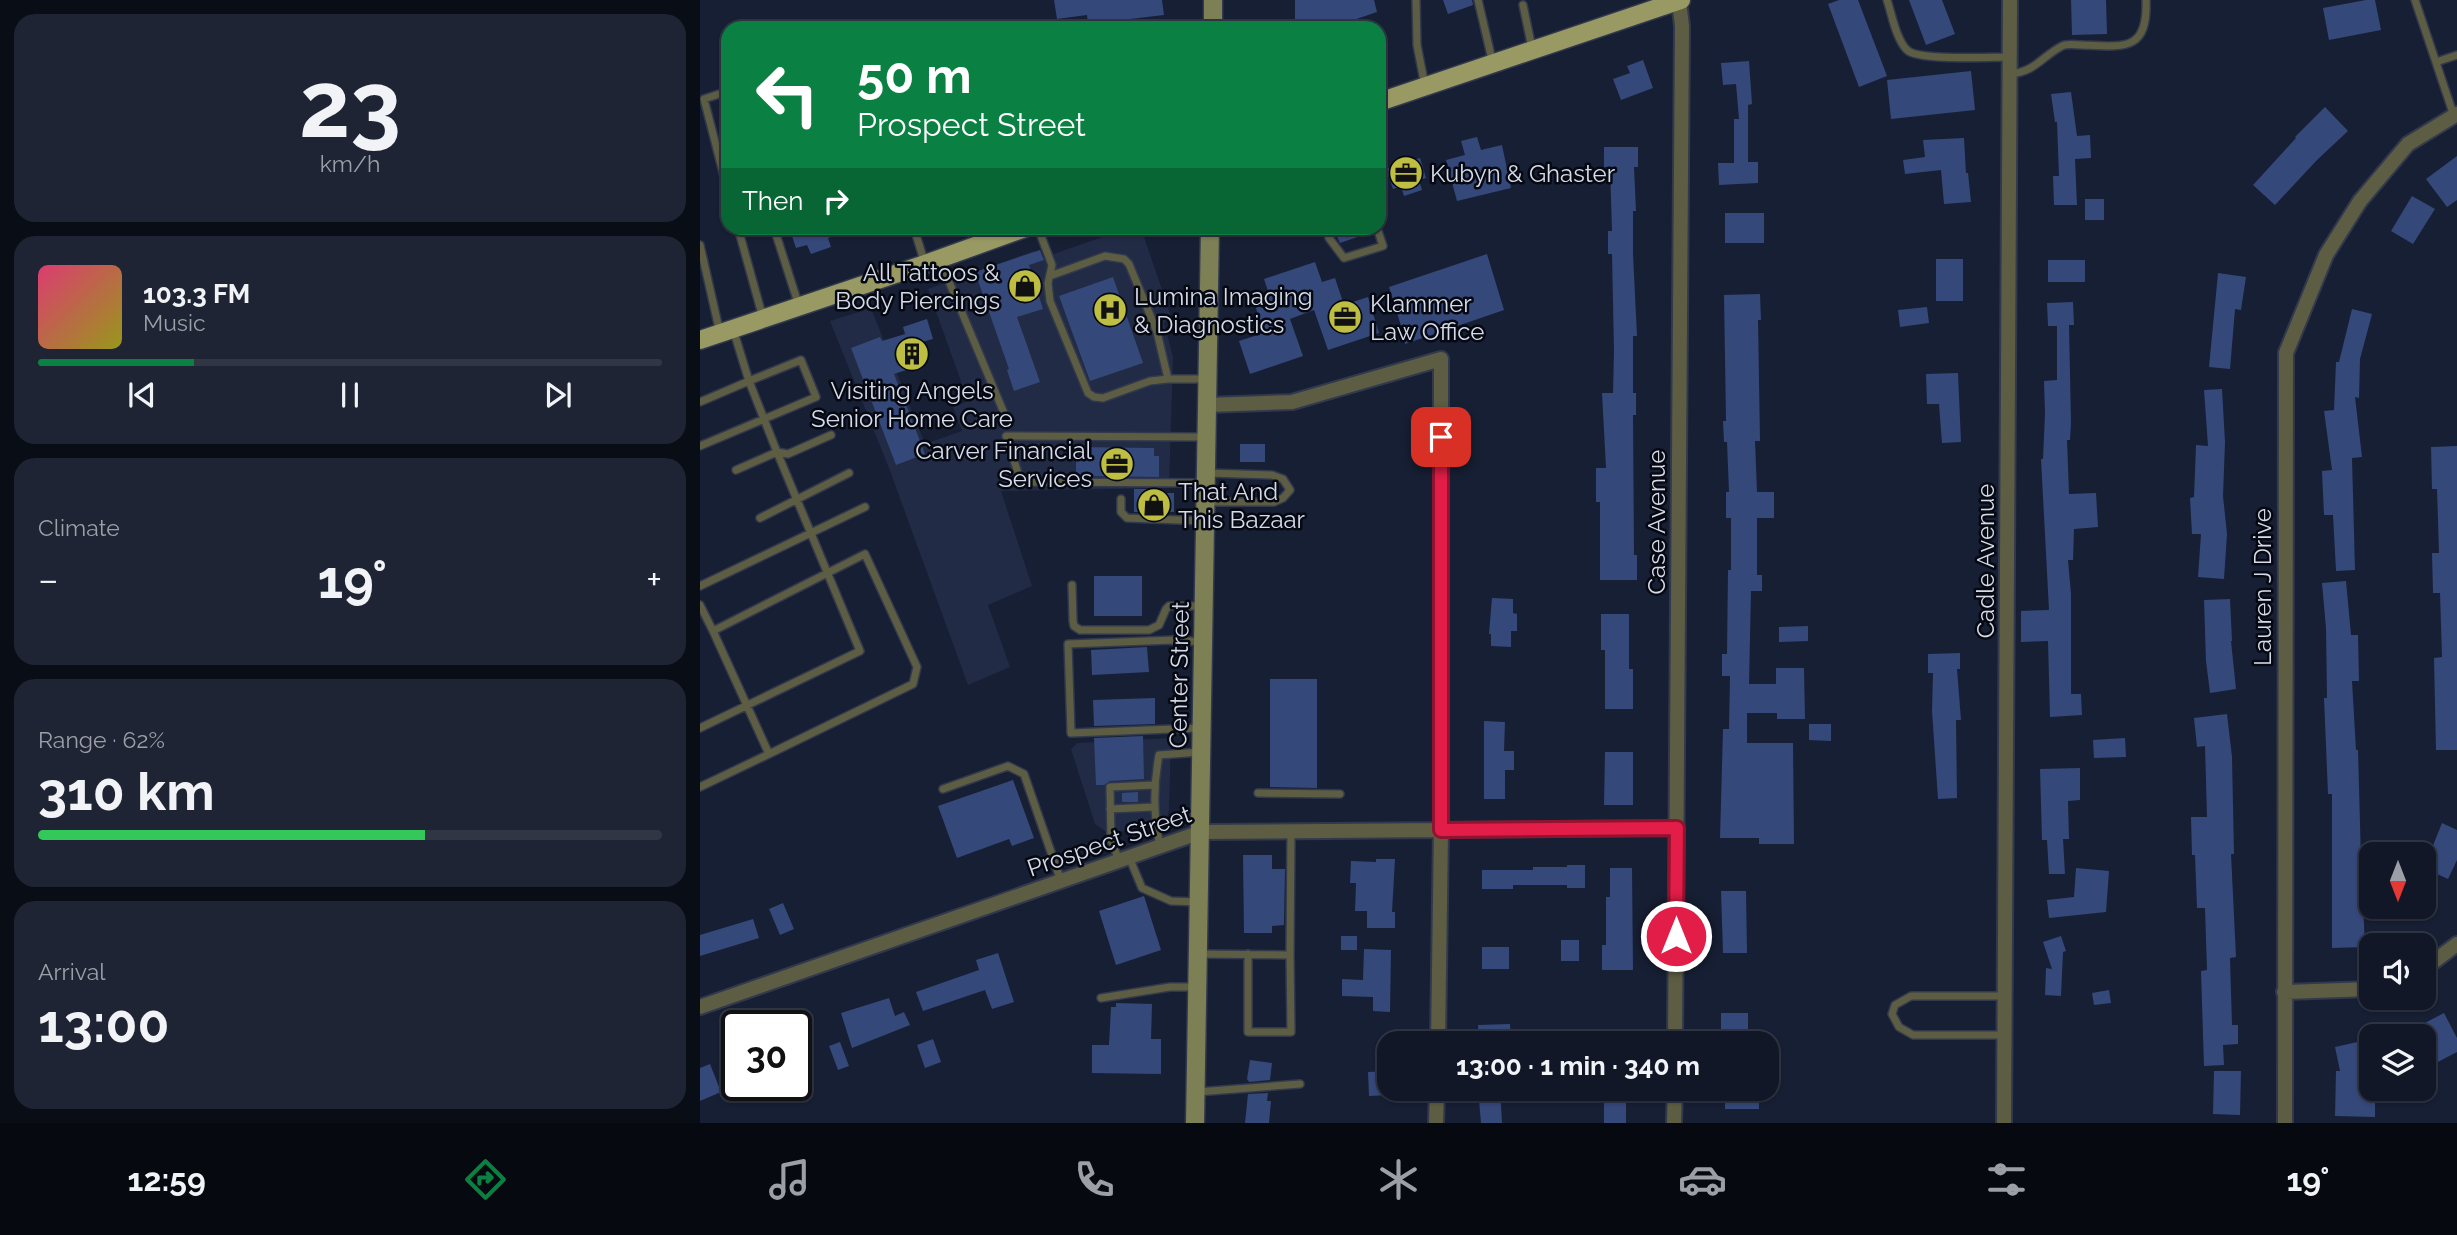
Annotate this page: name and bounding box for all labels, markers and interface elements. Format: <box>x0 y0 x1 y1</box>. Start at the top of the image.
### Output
text: 50 m <box>857 47 972 104</box>
icon: left <box>742 49 833 140</box>
text: 23 <box>299 51 401 158</box>
text: Prospect Street <box>857 106 1086 143</box>
text: km/h <box>320 150 380 177</box>
office icon: Kubyn & Ghaster <box>1387 154 1425 192</box>
place label: Kubyn & Ghaster <box>1430 159 1616 188</box>
icon: right <box>817 182 855 220</box>
text: Then <box>742 186 803 216</box>
place label: All Tattoos & Body Piercings <box>835 258 1000 315</box>
shop icon: All Tattoos & Body Piercings <box>1006 267 1044 305</box>
text: 103.3 FM <box>143 279 250 309</box>
place label: Lumina Imaging & Diagnostics <box>1134 282 1313 339</box>
place label: Klammer Law Office <box>1370 289 1484 346</box>
hospital icon: Lumina Imaging & Diagnostics <box>1091 291 1129 329</box>
office icon: Klammer Law Office <box>1326 298 1364 336</box>
text: Music <box>143 309 206 336</box>
building icon: Visiting Angels Senior Home Care <box>893 335 931 373</box>
icon: previous <box>123 376 161 414</box>
icon: pause <box>331 376 369 414</box>
icon: next <box>539 376 577 414</box>
place label: Visiting Angels Senior Home Care <box>811 376 1013 433</box>
pin <box>1411 407 1471 467</box>
icon: arrive <box>1422 418 1460 456</box>
place label: Carver Financial Services <box>915 436 1092 493</box>
office icon: Carver Financial Services <box>1098 445 1136 483</box>
street label: Case Avenue <box>1642 450 1671 594</box>
place label: That And This Bazaar <box>1178 477 1306 534</box>
street label: Cadle Avenue <box>1971 484 2000 638</box>
shop icon: That And This Bazaar <box>1135 486 1173 524</box>
street label: Lauren J Drive <box>2248 508 2277 666</box>
text: Climate <box>38 514 120 541</box>
text: 19° <box>318 549 387 610</box>
text: − <box>38 557 58 602</box>
text: + <box>646 557 662 602</box>
street label: Center Street <box>1163 601 1195 749</box>
text: Range · 62% <box>38 726 165 753</box>
text: 310 km <box>38 761 215 822</box>
street label: Prospect Street <box>1023 799 1195 883</box>
north arrow <box>2359 842 2436 919</box>
map controls <box>2359 842 2436 1101</box>
position arrow <box>1639 899 1713 973</box>
button: sound <box>2359 933 2436 1010</box>
text: Arrival <box>38 958 105 985</box>
text: 13:00 <box>38 993 169 1054</box>
speed limit sign: 30 <box>721 1010 812 1101</box>
button: layers <box>2359 1024 2436 1101</box>
text: 13:00 · 1 min · 340 m <box>1456 1051 1700 1081</box>
icon: directions <box>461 1155 510 1204</box>
icon: music <box>765 1155 814 1204</box>
icon: phone <box>1070 1155 1119 1204</box>
icon: climate <box>1374 1155 1423 1204</box>
icon: car <box>1678 1155 1727 1204</box>
icon: filters <box>1982 1155 2031 1204</box>
text: 12:59 <box>128 1161 206 1198</box>
text: 19° <box>2286 1161 2329 1198</box>

